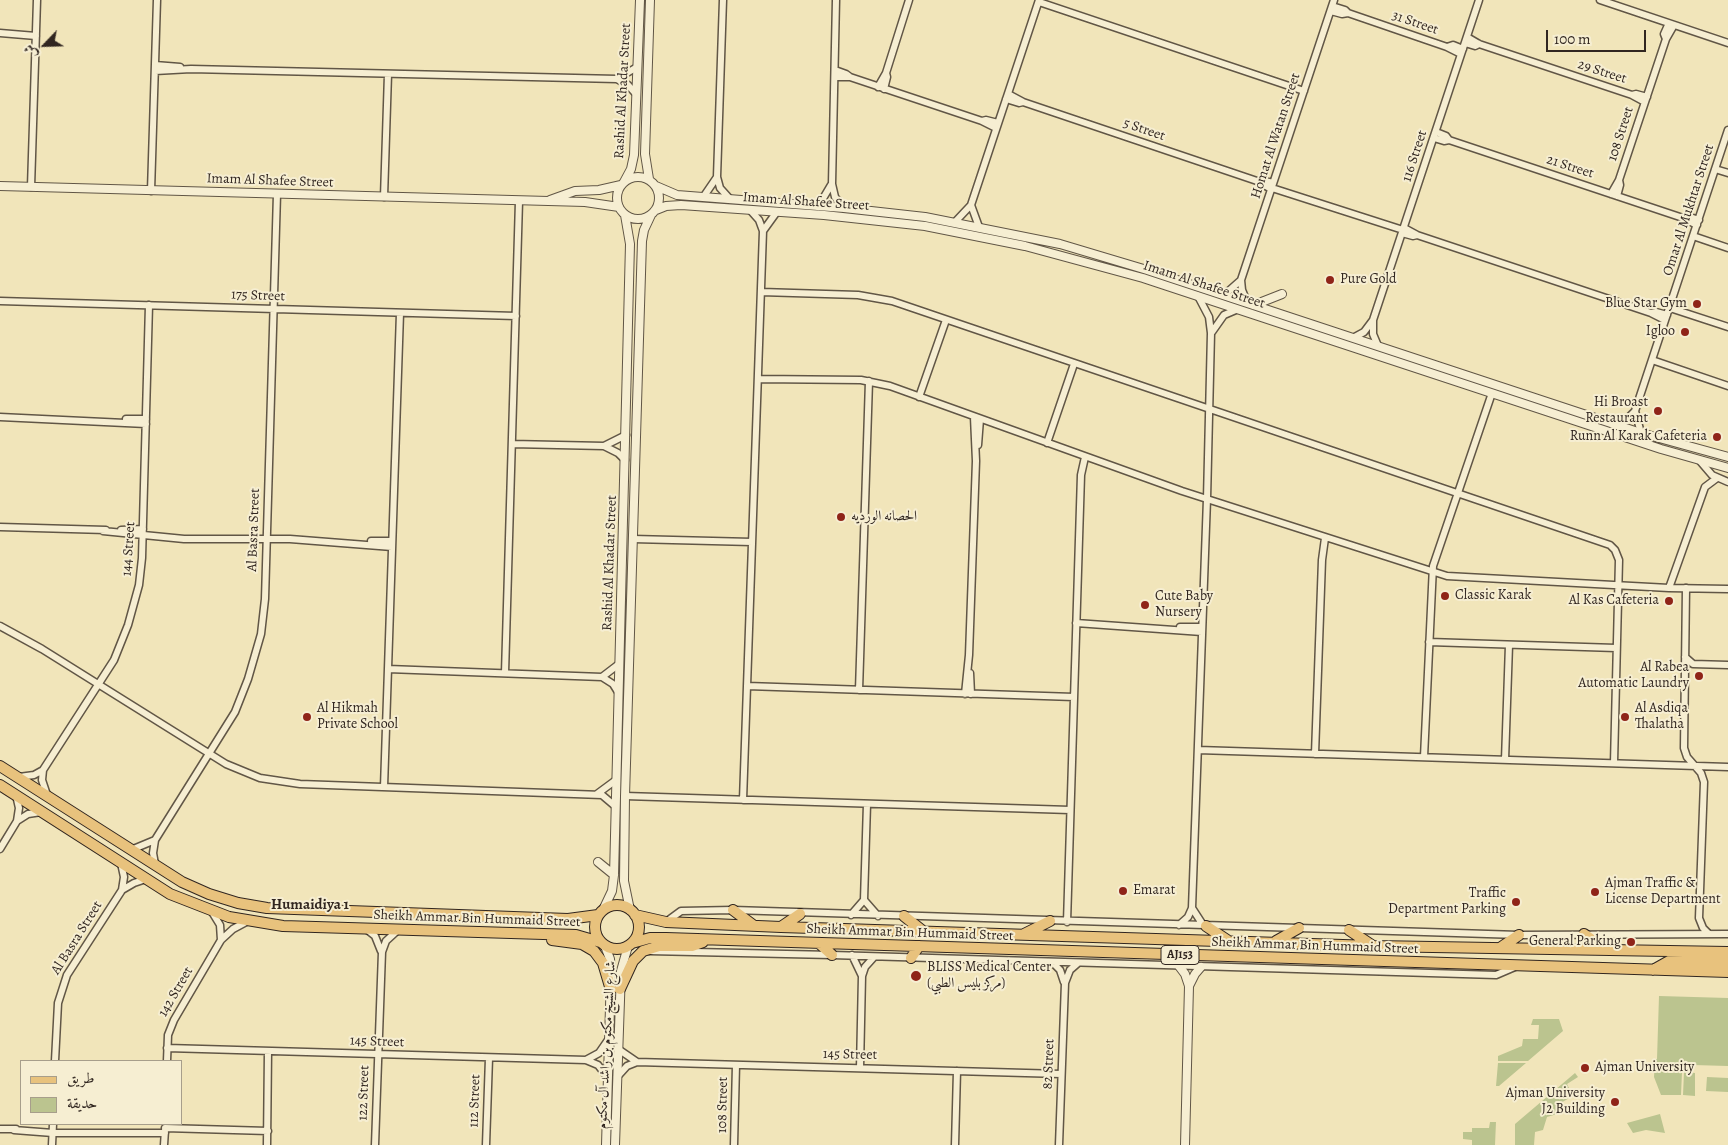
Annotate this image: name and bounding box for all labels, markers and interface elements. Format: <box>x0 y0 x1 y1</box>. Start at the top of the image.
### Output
street label: 31 Street <box>1390 7 1440 39</box>
north arrow <box>20 20 70 70</box>
scale bar <box>1548 20 1648 52</box>
street label: Rashid Al Khadar Street <box>611 23 635 159</box>
text: 100 m <box>1554 29 1591 49</box>
text: ش <box>19 41 42 62</box>
street label: 29 Street <box>1576 56 1628 88</box>
street label: Homat Al Watan Street <box>1248 71 1304 201</box>
street label: 108 Street <box>1604 105 1638 163</box>
street label: 5 Street <box>1121 115 1167 145</box>
street label: 116 Street <box>1399 128 1431 184</box>
street label: Omar Al Mukhtar Street <box>1660 142 1718 278</box>
street label: 21 Street <box>1544 151 1596 183</box>
street label: Imam Al Shafee Street <box>206 170 334 192</box>
street label: Imam Al Shafee Street <box>742 189 870 215</box>
street label: Imam Al Shafee Street <box>1141 257 1267 313</box>
place label: Pure Gold <box>1340 272 1397 288</box>
marker: Pure Gold <box>1324 274 1336 286</box>
street label: 175 Street <box>231 287 285 305</box>
place label: Blue Star Gym <box>1605 296 1687 312</box>
marker: Blue Star Gym <box>1691 298 1703 310</box>
place label: Igloo <box>1646 324 1675 340</box>
marker: Igloo <box>1679 326 1691 338</box>
place label: Hi Broast Restaurant <box>1585 395 1648 428</box>
marker: Hi Broast Restaurant <box>1652 405 1664 417</box>
place label: Runn Al Karak Cafeteria <box>1570 429 1707 445</box>
marker: Runn Al Karak Cafeteria <box>1711 431 1723 443</box>
street label: Al Basra Street <box>244 488 264 572</box>
street label: Rashid Al Khadar Street <box>599 495 621 631</box>
place label: الحصانه الورديه <box>851 509 917 525</box>
marker: الحصانه الورديه <box>835 511 847 523</box>
street label: 144 Street <box>119 521 139 577</box>
place label: Classic Karak <box>1455 588 1531 604</box>
place label: Cute Baby Nursery <box>1155 589 1213 622</box>
marker: Classic Karak <box>1439 590 1451 602</box>
place label: Al Kas Cafeteria <box>1569 593 1659 609</box>
marker: Al Kas Cafeteria <box>1663 595 1675 607</box>
marker: Cute Baby Nursery <box>1139 599 1151 611</box>
place label: Al Rabea Automatic Laundry <box>1578 660 1689 692</box>
marker: Al Rabea Automatic Laundry <box>1693 670 1705 682</box>
place label: Al Hikmah Private School <box>317 701 398 734</box>
place label: Al Asdiqa Thalatha <box>1635 701 1688 734</box>
marker: Al Hikmah Private School <box>301 711 313 723</box>
marker: Al Asdiqa Thalatha <box>1619 711 1631 723</box>
place label: Ajman Traffic & License Department <box>1605 876 1721 909</box>
place label: Emarat <box>1133 883 1175 899</box>
marker: Emarat <box>1117 885 1129 897</box>
place label: Traffic Department Parking <box>1388 886 1506 919</box>
marker: Ajman Traffic & License Department <box>1589 886 1601 898</box>
district label: Humaidiya 1 <box>271 896 349 914</box>
marker: Traffic Department Parking <box>1510 896 1522 908</box>
street label: Al Basra Street <box>48 898 106 978</box>
street label: Sheikh Ammar Bin Hummaid Street <box>373 907 581 931</box>
street label: Sheikh Ammar Bin Hummaid Street <box>806 921 1014 945</box>
street label: Sheikh Ammar Bin Hummaid Street <box>1211 934 1419 958</box>
place label: General Parking <box>1529 934 1621 950</box>
marker: General Parking <box>1625 936 1637 948</box>
road number: AJ153 <box>1161 946 1199 964</box>
place label: BLISS Medical Center (مركز بليس الطبي) <box>927 960 1051 992</box>
street label: شارع الشيخ مكتوم بن راشد آل مكتوم <box>594 961 620 1129</box>
street label: 142 Street <box>155 964 197 1020</box>
marker: BLISS Medical Center (مركز بليس الطبي) <box>909 969 923 983</box>
street label: 145 Street <box>350 1033 404 1051</box>
street label: 82 Street <box>1040 1038 1058 1090</box>
street label: 145 Street <box>823 1046 877 1064</box>
legend <box>20 1060 182 1125</box>
place label: Ajman University <box>1595 1060 1694 1076</box>
marker: Ajman University <box>1579 1062 1591 1074</box>
street label: 122 Street <box>355 1065 373 1121</box>
text: طريق <box>67 1068 94 1088</box>
street label: 112 Street <box>466 1074 484 1128</box>
street label: 108 Street <box>714 1077 732 1133</box>
place label: Ajman University J2 Building <box>1506 1086 1605 1118</box>
text: حديقة <box>67 1093 97 1113</box>
marker: Ajman University J2 Building <box>1609 1096 1621 1108</box>

